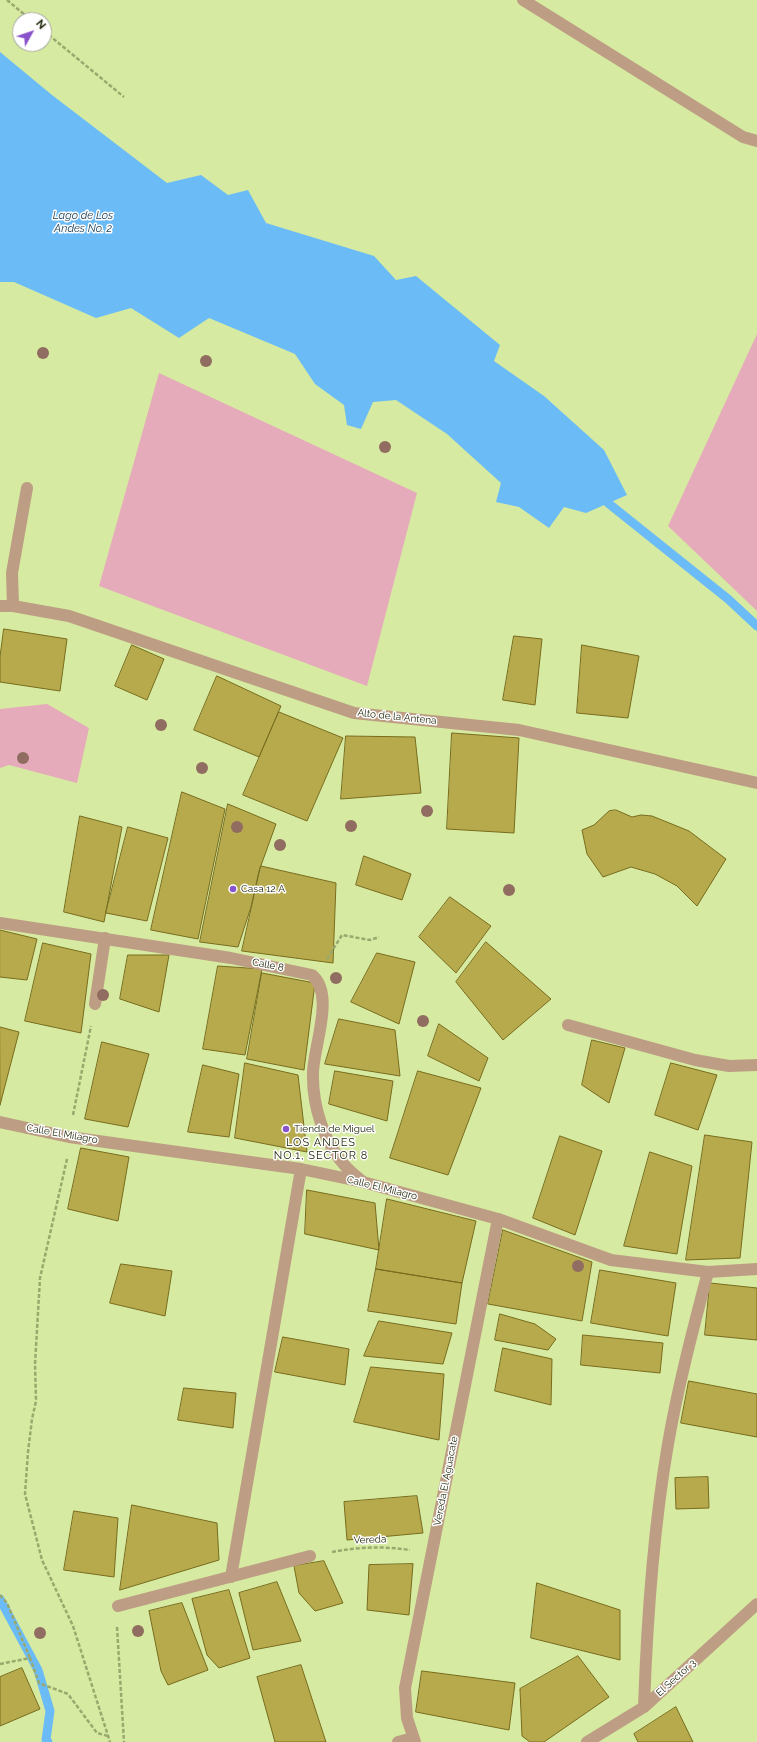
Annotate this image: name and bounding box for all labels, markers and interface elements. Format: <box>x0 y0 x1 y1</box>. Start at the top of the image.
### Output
north arrow <box>12 12 52 52</box>
text: N <box>33 17 48 32</box>
water label: Lago de Los Andes No. 2 <box>53 209 113 235</box>
street label: Alto de la Antena <box>357 707 437 727</box>
place label: Casa 12 A <box>241 883 285 895</box>
marker: Casa 12 A <box>228 884 238 894</box>
street label: Calle 8 <box>251 956 285 974</box>
street label: Calle El Milagro <box>25 1122 99 1146</box>
place label: Tienda de Miguel <box>294 1123 374 1135</box>
marker: Tienda de Miguel <box>281 1124 291 1134</box>
district label: LOS ANDES NO.1, SECTOR 8 <box>274 1136 368 1162</box>
street label: Calle El Milagro <box>346 1173 418 1203</box>
street label: Vereda El Aguacate <box>431 1435 461 1527</box>
street label: Vereda <box>353 1533 387 1547</box>
street label: El Sector 3 <box>654 1657 698 1699</box>

